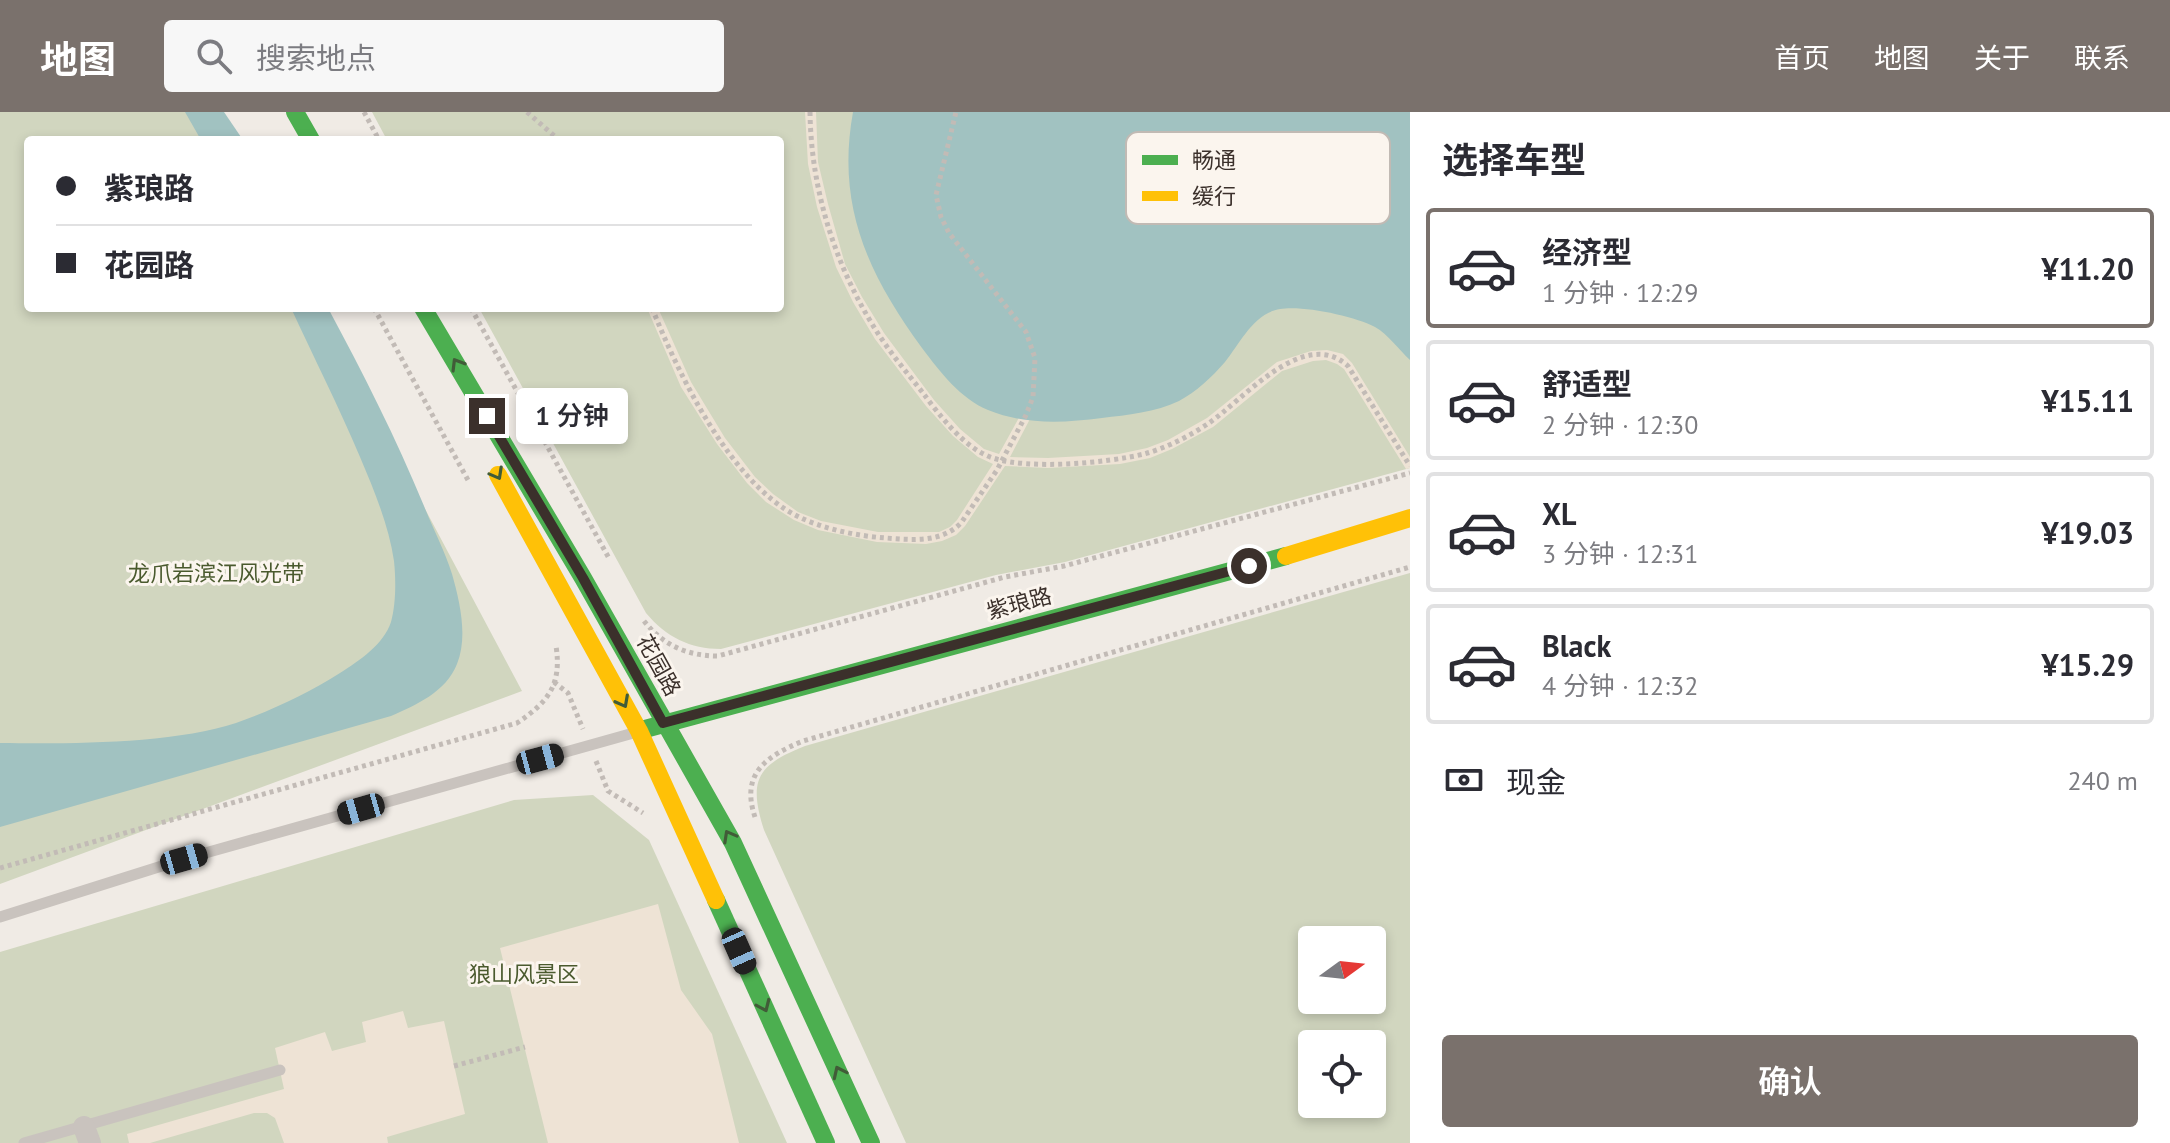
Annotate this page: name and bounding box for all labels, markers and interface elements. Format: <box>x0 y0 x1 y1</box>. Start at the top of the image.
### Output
search box <box>164 20 724 92</box>
text: 地图 <box>40 34 116 83</box>
icon: search <box>192 34 236 78</box>
text: 搜索地点 <box>256 38 376 77</box>
text: 首页 <box>1774 39 1830 76</box>
text: 地图 <box>1874 39 1930 76</box>
text: 关于 <box>1974 39 2030 76</box>
text: 联系 <box>2074 39 2130 76</box>
legend <box>1126 132 1390 224</box>
text: 选择车型 <box>1442 136 1586 183</box>
text: 畅通 <box>1192 146 1236 174</box>
text: 紫琅路 <box>104 168 194 207</box>
text: 缓行 <box>1192 182 1236 210</box>
icon: car <box>1446 232 1518 304</box>
text: 经济型 <box>1542 232 1632 271</box>
text: 花园路 <box>104 245 194 284</box>
text: ¥11.20 <box>2042 249 2134 288</box>
text: 1 分钟 · 12:29 <box>1542 276 1698 309</box>
one-way arrow <box>451 358 467 373</box>
icon: car <box>1446 364 1518 436</box>
text: 舒适型 <box>1542 364 1632 403</box>
text: ¥15.11 <box>2042 381 2134 420</box>
callout: 1 分钟 <box>515 388 627 444</box>
route end <box>469 398 505 434</box>
text: 1 分钟 <box>535 399 609 432</box>
text: 2 分钟 · 12:30 <box>1542 408 1698 441</box>
one-way arrow <box>487 465 503 480</box>
text: XL <box>1542 494 1576 533</box>
icon: car <box>1446 496 1518 568</box>
text: ¥19.03 <box>2042 513 2134 552</box>
text: 3 分钟 · 12:31 <box>1542 537 1698 570</box>
route start <box>1231 548 1267 584</box>
park label: 龙爪岩滨江风光带 <box>128 559 304 587</box>
street label: 紫琅路 <box>983 581 1055 625</box>
text: Black <box>1542 626 1611 665</box>
icon: car <box>1446 628 1518 700</box>
street label: 花园路 <box>631 629 687 701</box>
text: ¥15.29 <box>2042 645 2134 684</box>
text: 4 分钟 · 12:32 <box>1542 669 1698 702</box>
one-way arrow <box>613 693 628 708</box>
car <box>514 741 566 777</box>
icon: cash <box>1442 758 1486 802</box>
text: 现金 <box>1506 762 1566 801</box>
text: 240 m <box>2067 764 2138 797</box>
car <box>335 791 387 827</box>
one-way arrow <box>723 831 739 845</box>
car <box>158 841 210 877</box>
car <box>718 924 760 978</box>
north arrow <box>1298 926 1386 1014</box>
map controls <box>1298 926 1386 1118</box>
park label: 狼山风景区 <box>469 960 579 988</box>
one-way arrow <box>754 998 770 1012</box>
button: locate <box>1298 1030 1386 1118</box>
button: 确认 <box>1442 1035 2138 1127</box>
one-way arrow <box>833 1066 849 1080</box>

